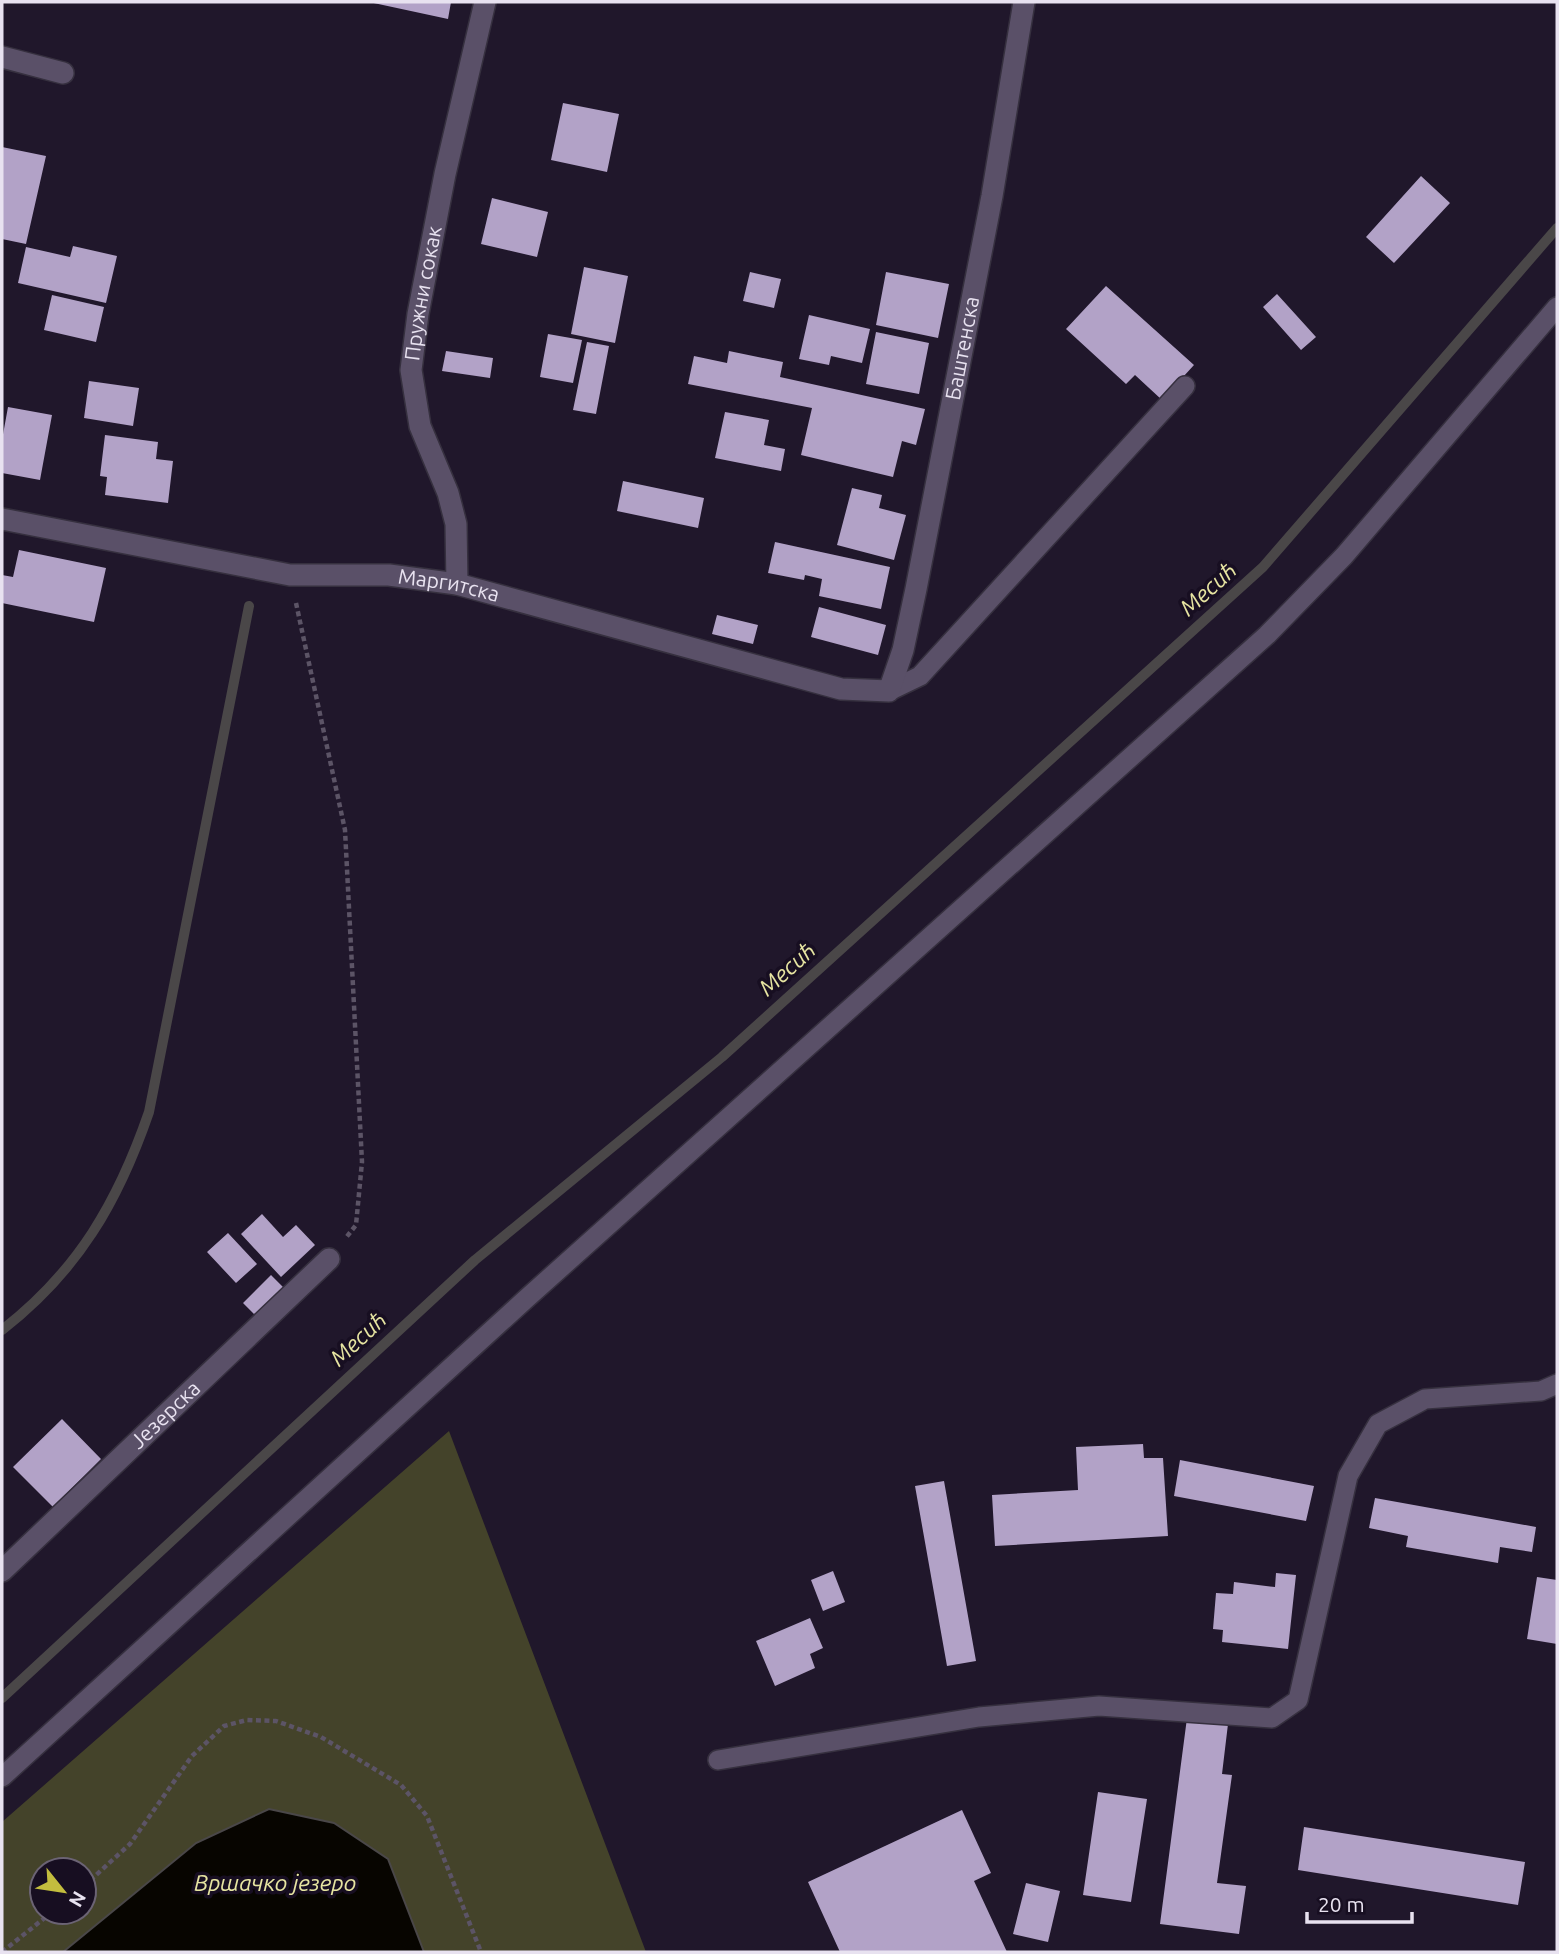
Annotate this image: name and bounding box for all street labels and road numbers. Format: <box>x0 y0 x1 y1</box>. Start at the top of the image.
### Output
street label: Пружни сокак <box>399 224 446 362</box>
street label: Баштенска <box>940 294 983 402</box>
street label: Маргитска <box>397 563 502 606</box>
street label: Језерска <box>125 1375 205 1453</box>

